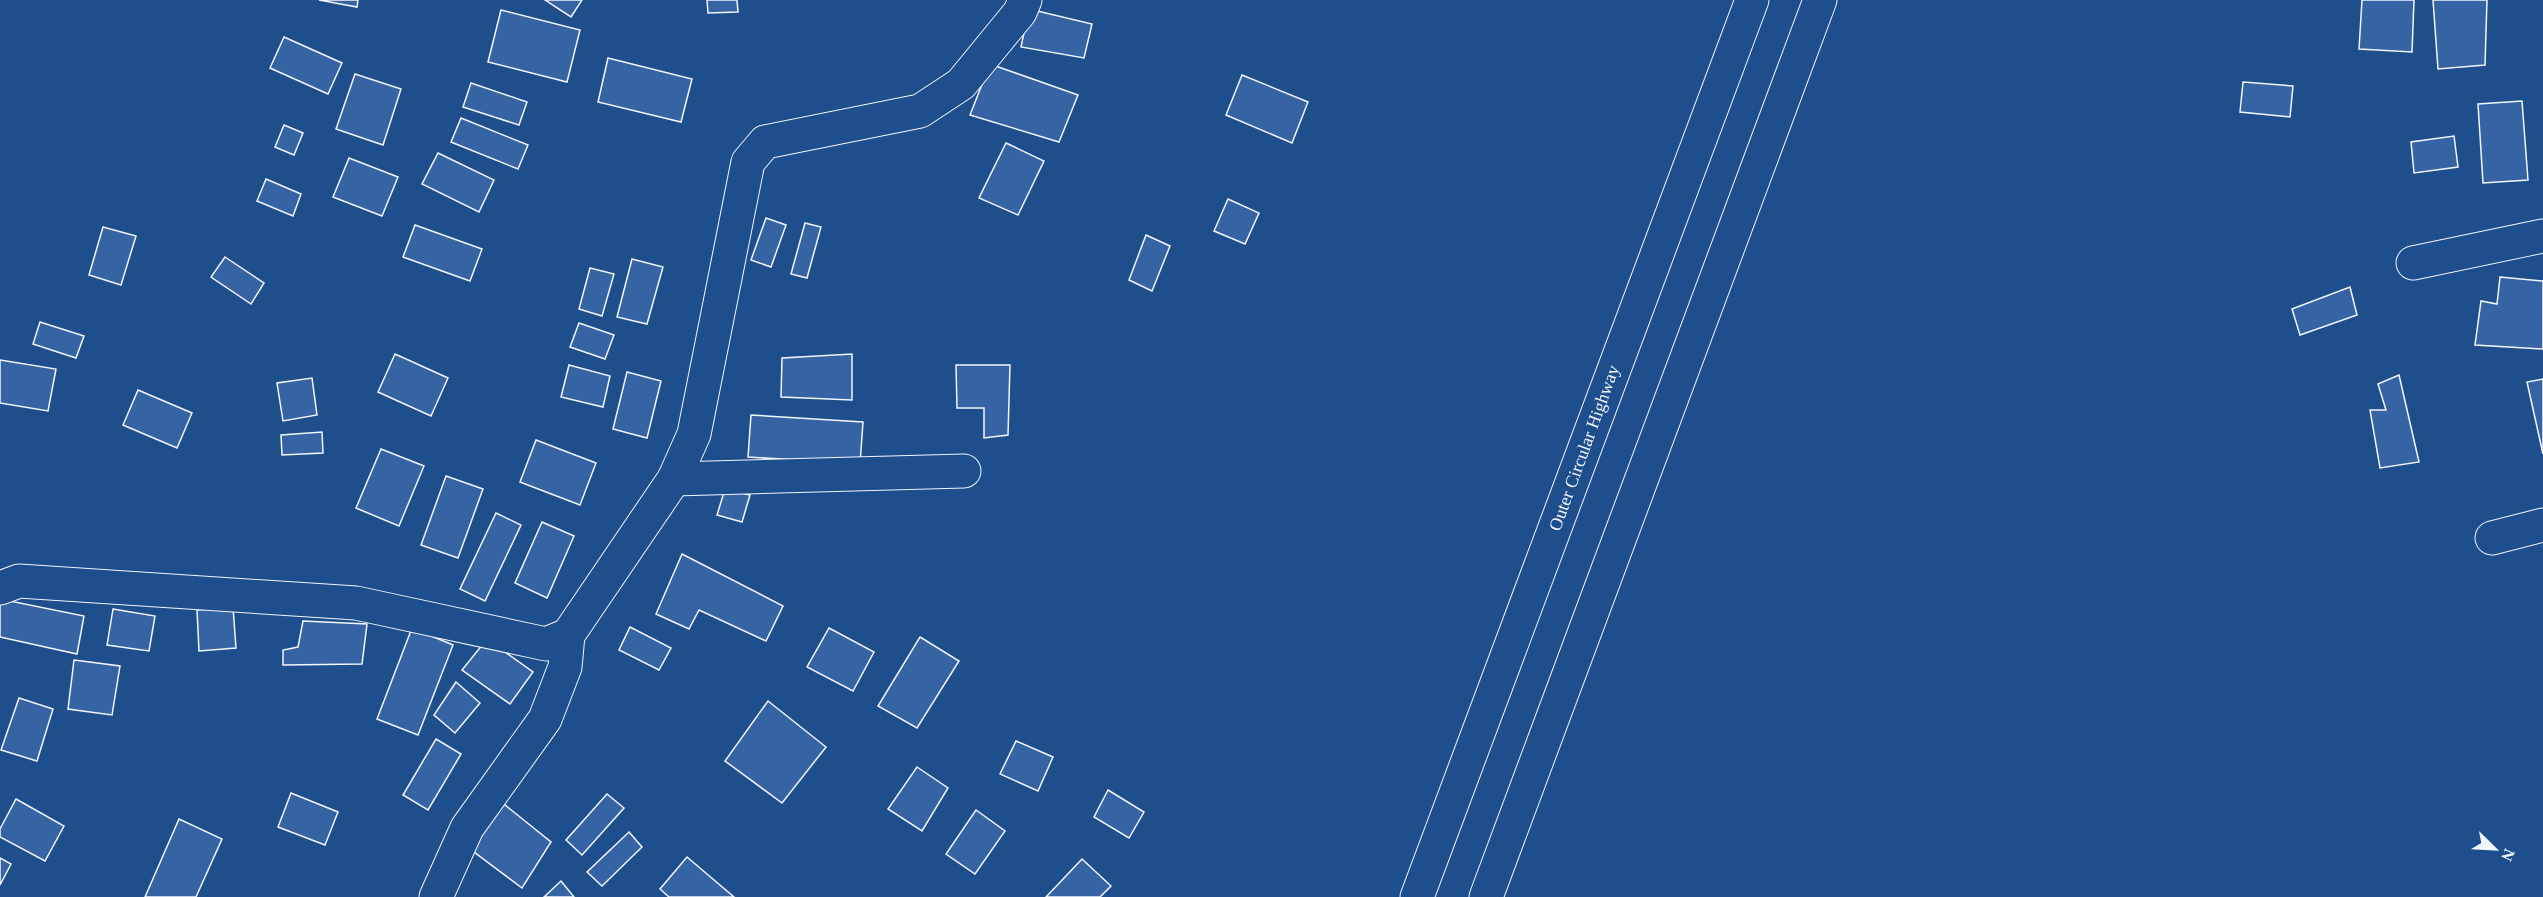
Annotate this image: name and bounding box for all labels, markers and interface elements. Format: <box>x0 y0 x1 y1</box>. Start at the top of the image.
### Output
street label: Outer Circular Highway <box>1545 362 1623 534</box>
north arrow <box>2465 819 2525 879</box>
text: N <box>2498 846 2518 864</box>

